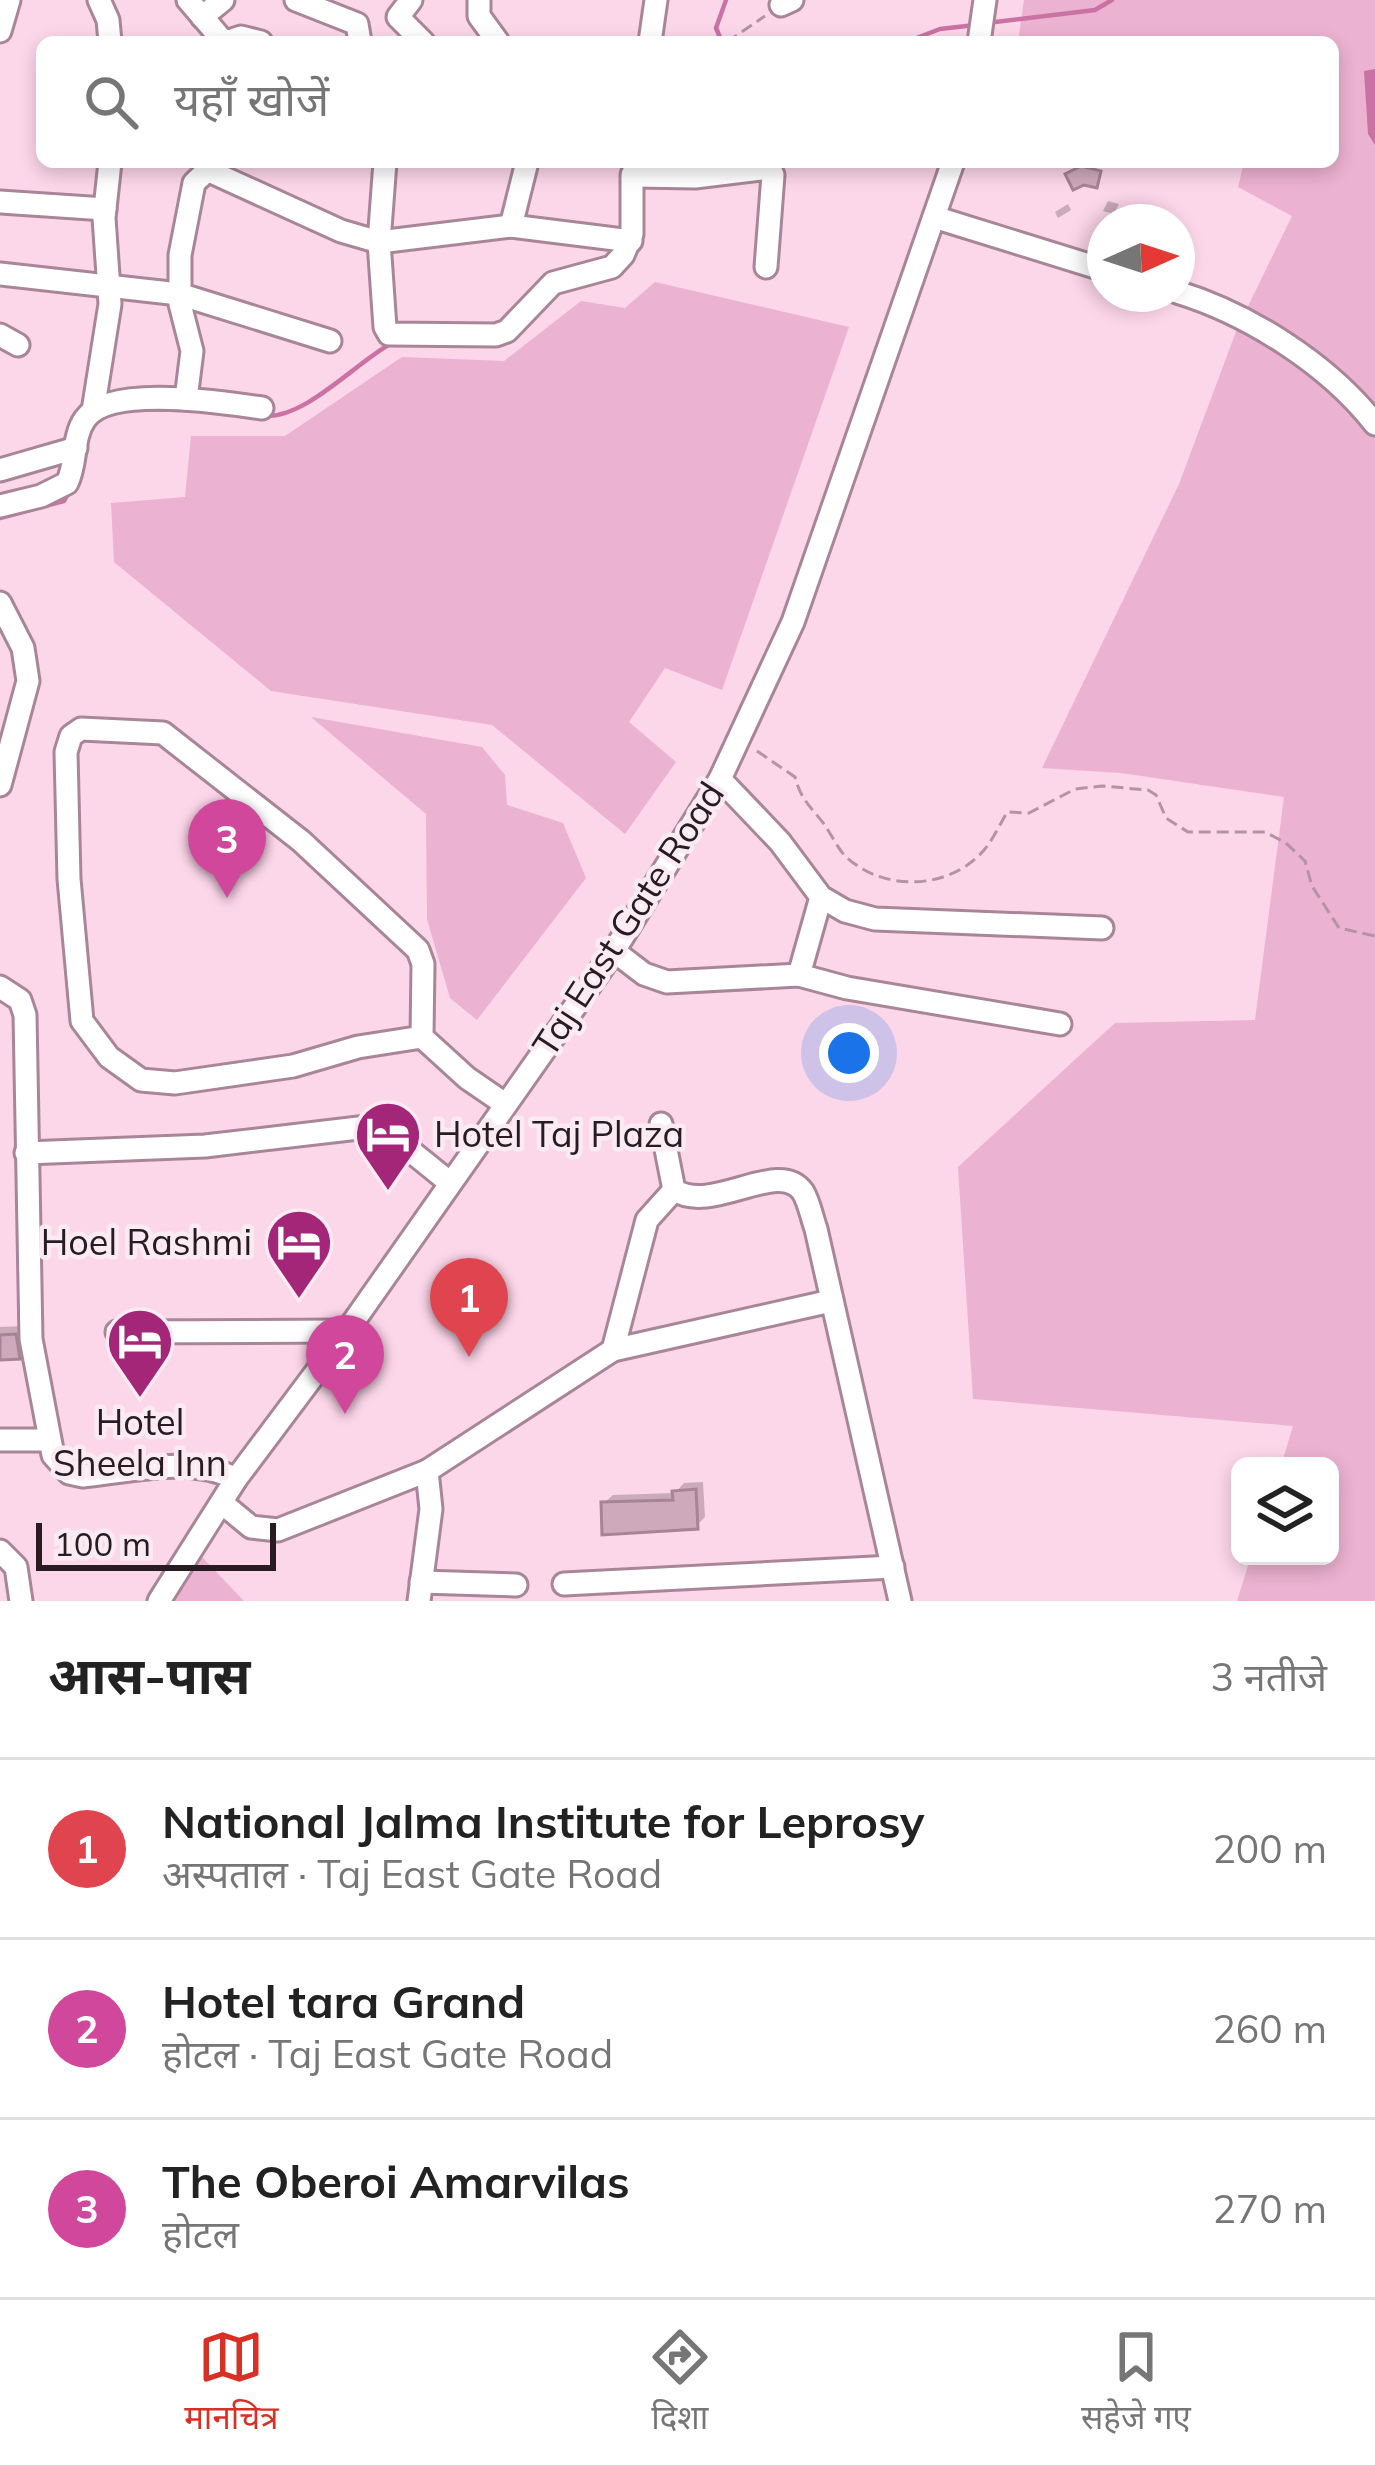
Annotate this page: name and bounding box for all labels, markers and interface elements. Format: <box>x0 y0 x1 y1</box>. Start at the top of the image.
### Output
search box <box>36 36 1339 168</box>
icon: search <box>78 69 144 135</box>
text: यहाँ खोजें <box>174 71 329 127</box>
north arrow <box>1087 204 1195 312</box>
street label: Taj East Gate Road <box>522 773 733 1064</box>
pin: 3 <box>188 799 266 898</box>
your location <box>819 1023 879 1083</box>
hotel icon: Hotel Taj Plaza <box>353 1099 423 1193</box>
place label: Hotel Taj Plaza <box>434 1111 684 1156</box>
hotel icon: Hoel Rashmi <box>264 1207 334 1301</box>
place label: Hoel Rashmi <box>41 1219 252 1264</box>
pin: 1 <box>430 1258 508 1357</box>
hotel icon: Hotel Sheela Inn <box>105 1306 175 1400</box>
pin: 2 <box>306 1315 384 1414</box>
place label: Hotel Sheela Inn <box>53 1399 227 1485</box>
map controls <box>1231 1457 1339 1565</box>
button: layers <box>1231 1457 1339 1565</box>
scale bar <box>36 1517 276 1570</box>
text: 100 m <box>54 1523 151 1564</box>
text: आस-पास <box>48 1643 250 1707</box>
text: 3 नतीजे <box>1211 1652 1327 1701</box>
text: National Jalma Institute for Leprosy <box>162 1793 924 1849</box>
text: 1 <box>75 1824 99 1873</box>
text: 200 m <box>1212 1824 1327 1873</box>
text: अस्पताल · Taj East Gate Road <box>162 1849 662 1898</box>
text: Hotel tara Grand <box>162 1973 525 2029</box>
text: 2 <box>75 2004 99 2053</box>
text: 260 m <box>1212 2004 1327 2053</box>
text: होटल · Taj East Gate Road <box>162 2029 613 2078</box>
text: The Oberoi Amarvilas <box>162 2153 630 2209</box>
text: 3 <box>75 2184 99 2233</box>
text: 270 m <box>1212 2184 1327 2233</box>
text: होटल <box>162 2209 239 2258</box>
tab: मानचित्र <box>184 2324 278 2442</box>
tab: दिशा <box>647 2324 713 2442</box>
tab: सहेजे गए <box>1081 2324 1191 2442</box>

